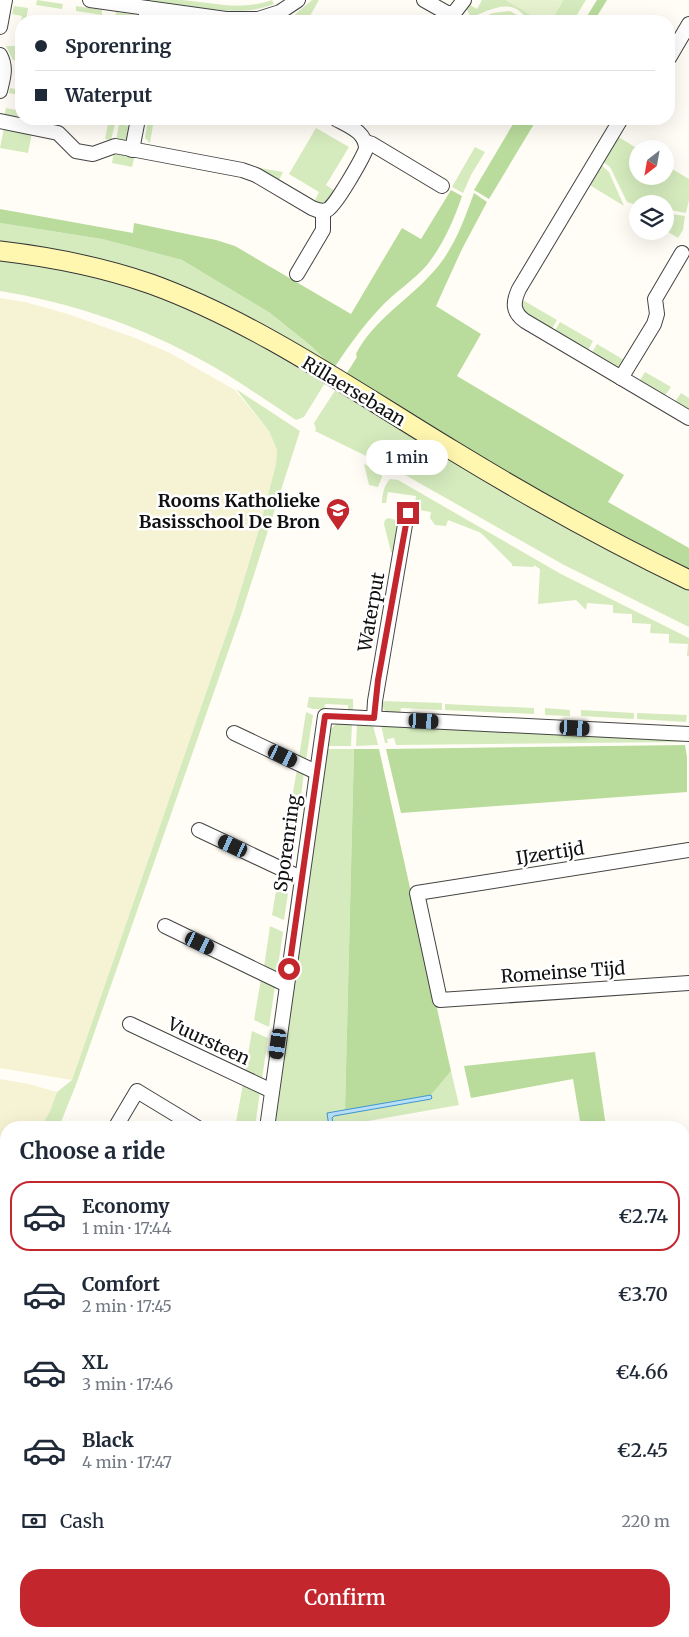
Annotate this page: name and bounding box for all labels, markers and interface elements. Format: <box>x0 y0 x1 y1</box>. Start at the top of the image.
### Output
text: Sporenring <box>65 34 172 58</box>
text: Waterput <box>65 83 152 107</box>
north arrow <box>629 140 674 185</box>
map controls <box>629 140 674 240</box>
button: layers <box>629 195 674 240</box>
street label: Rillaersebaan <box>298 351 410 431</box>
callout: 1 min <box>367 440 449 476</box>
text: 1 min <box>385 447 429 467</box>
place label: Rooms Katholieke Basisschool De Bron <box>139 489 320 533</box>
school or university icon: Rooms Katholieke Basisschool De Bron <box>325 497 351 531</box>
route end <box>397 502 419 524</box>
street label: Waterput <box>353 571 389 654</box>
car <box>408 713 439 729</box>
car <box>559 720 590 736</box>
car <box>266 743 299 769</box>
street label: Sporenring <box>269 793 305 893</box>
car <box>216 833 249 859</box>
street label: IJzertijd <box>514 836 586 870</box>
car <box>183 930 216 956</box>
street label: Romeinse Tijd <box>500 956 626 988</box>
route start <box>278 958 300 980</box>
street label: Vuursteen <box>163 1012 254 1070</box>
car <box>268 1028 287 1060</box>
text: Choose a ride <box>20 1137 165 1165</box>
icon: car <box>22 1194 67 1239</box>
text: Economy <box>82 1194 170 1218</box>
text: €2.74 <box>618 1204 668 1228</box>
text: 1 min · 17:44 <box>82 1218 172 1238</box>
icon: car <box>22 1272 67 1317</box>
text: Comfort <box>82 1272 160 1296</box>
text: €3.70 <box>618 1282 668 1306</box>
text: 2 min · 17:45 <box>82 1296 172 1316</box>
icon: car <box>22 1350 67 1395</box>
text: XL <box>82 1350 108 1374</box>
text: €4.66 <box>615 1360 668 1384</box>
text: 3 min · 17:46 <box>82 1374 173 1394</box>
icon: car <box>22 1428 67 1473</box>
text: Black <box>82 1428 134 1452</box>
text: €2.45 <box>617 1438 668 1462</box>
text: 4 min · 17:47 <box>82 1452 172 1472</box>
icon: cash <box>20 1507 48 1535</box>
text: Cash <box>60 1509 104 1533</box>
text: 220 m <box>622 1511 670 1531</box>
button: Confirm <box>20 1569 670 1627</box>

